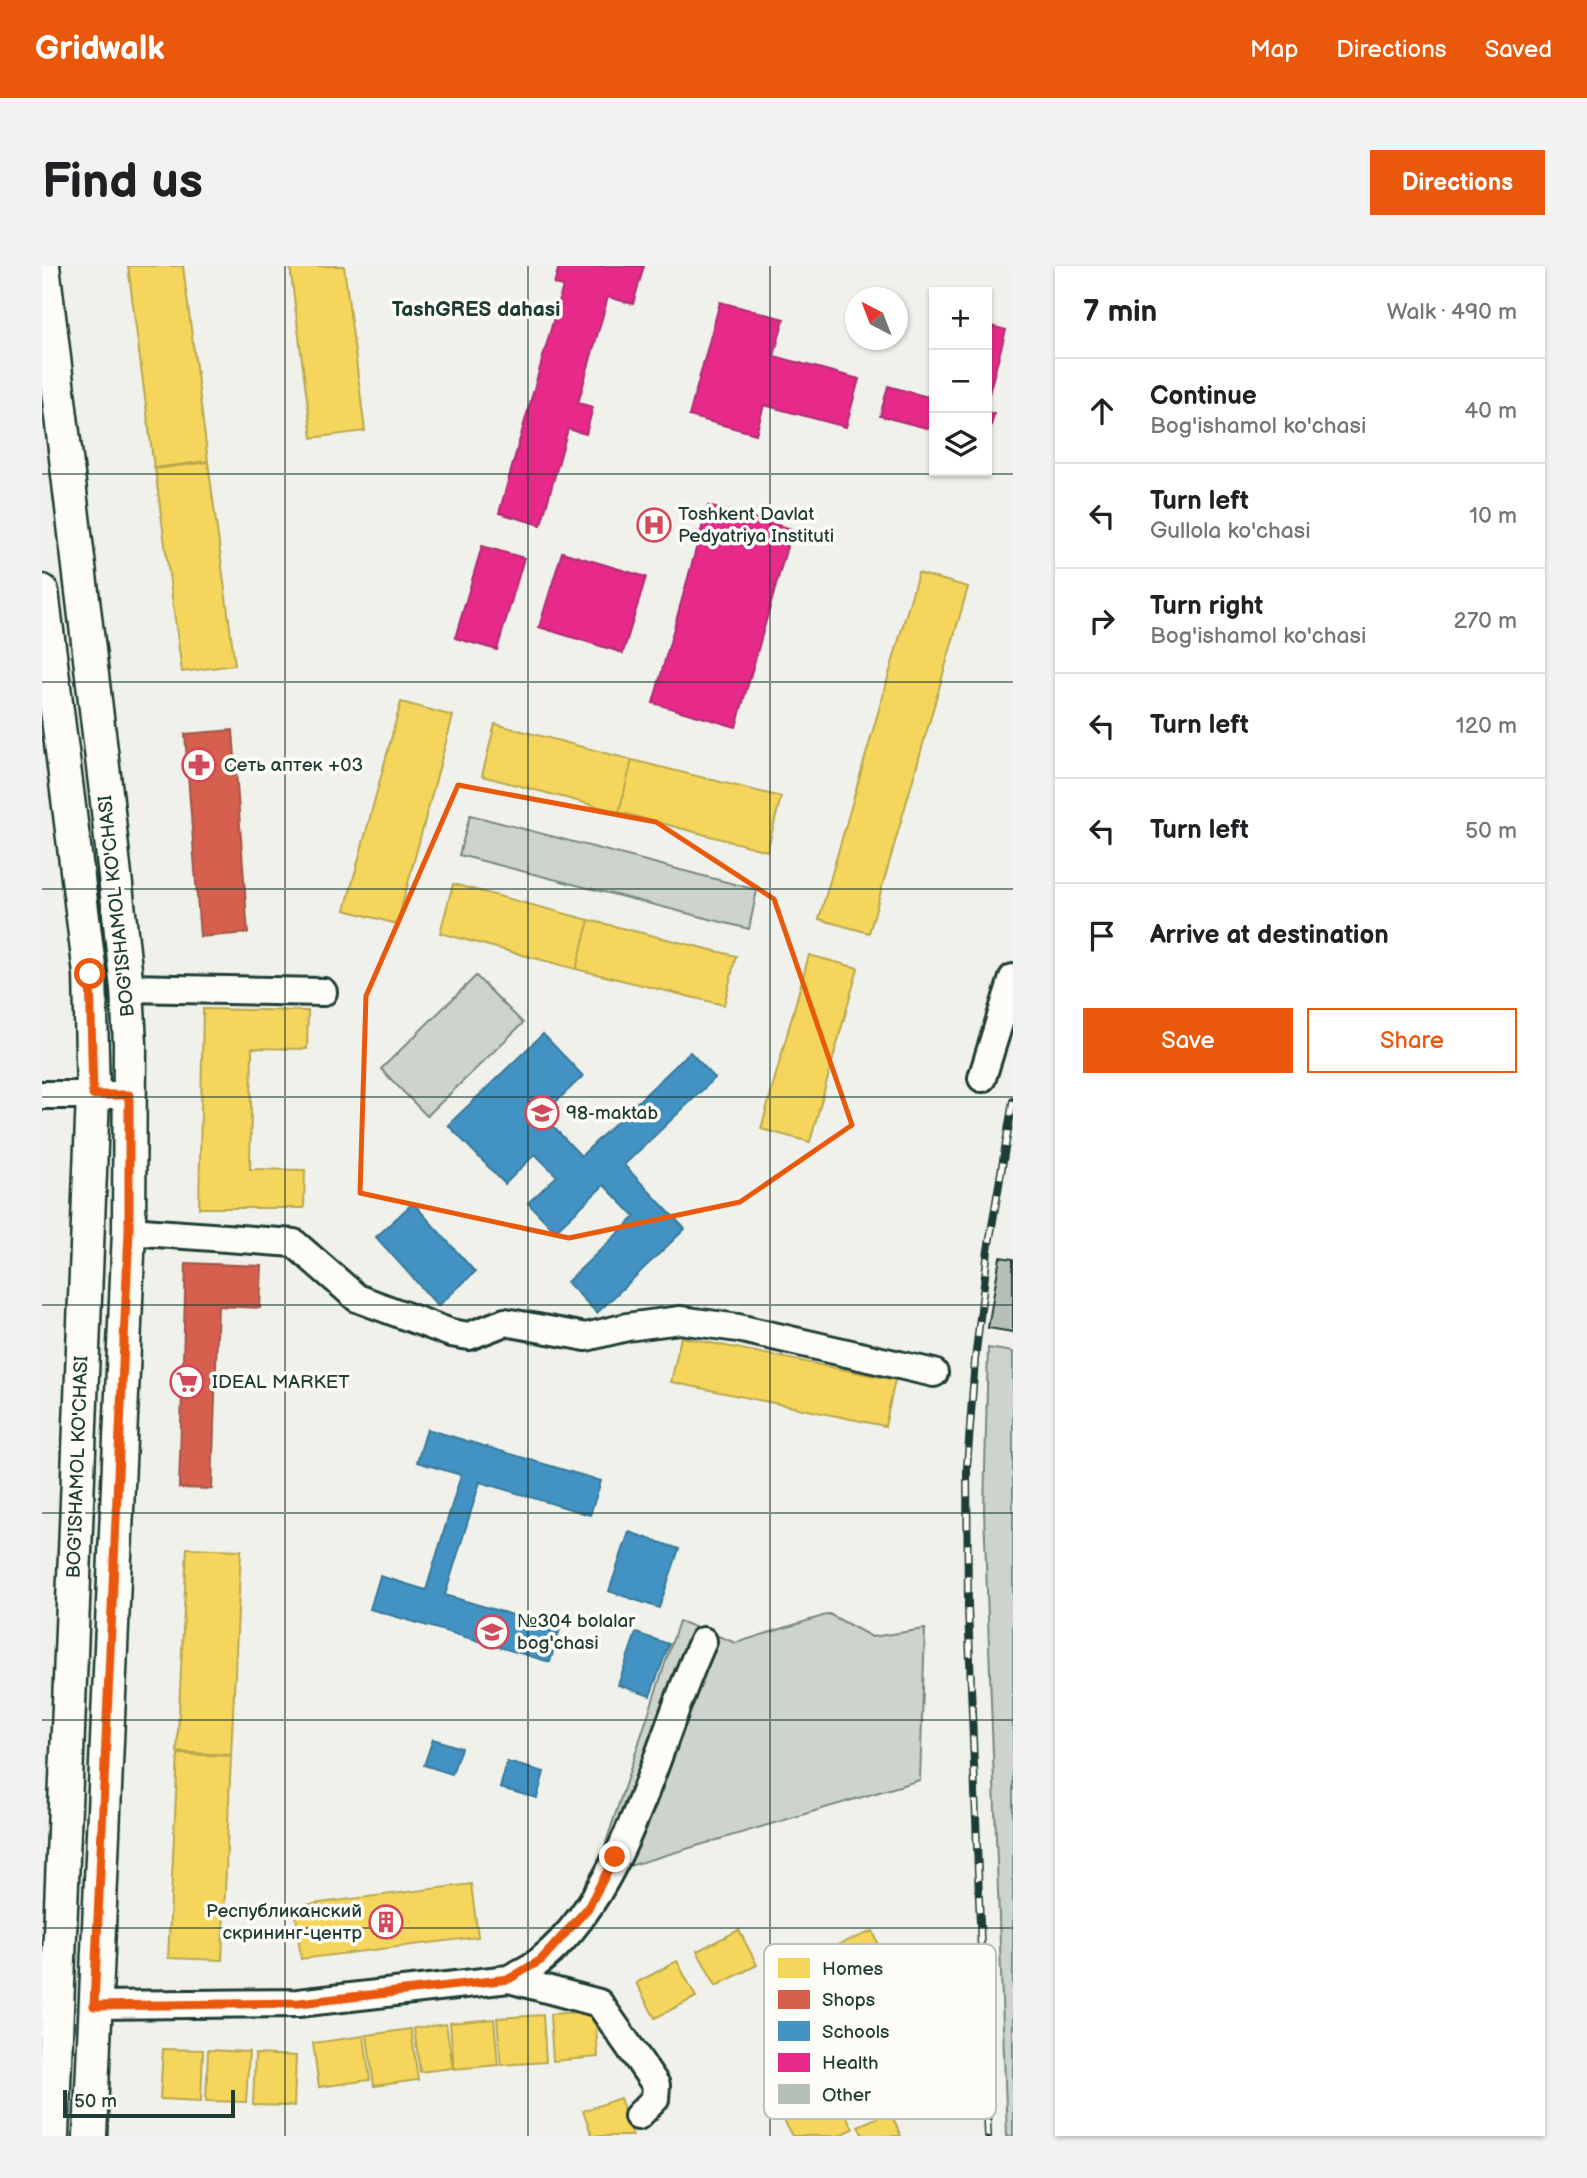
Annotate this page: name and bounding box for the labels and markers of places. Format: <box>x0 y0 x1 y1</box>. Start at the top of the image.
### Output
place label: Toshkent Davlat Pedyatriya Instituti <box>678 503 834 548</box>
hospital icon: Toshkent Davlat Pedyatriya Instituti <box>635 506 673 544</box>
pharmacy icon: Сеть аптек +03 <box>180 746 218 784</box>
place label: Сеть аптек +03 <box>224 754 363 777</box>
school or university icon: 98-maktab <box>523 1094 561 1132</box>
place label: 98-maktab <box>566 1102 658 1125</box>
supermarket icon: IDEAL MARKET <box>168 1363 206 1401</box>
place label: IDEAL MARKET <box>212 1371 350 1394</box>
place label: №304 bolalar bog'chasi <box>517 1610 636 1655</box>
school or university icon: №304 bolalar bog'chasi <box>473 1613 511 1651</box>
place label: Республиканский скрининг-центр <box>206 1900 362 1945</box>
building icon: Республиканский скрининг-центр <box>367 1903 405 1941</box>

